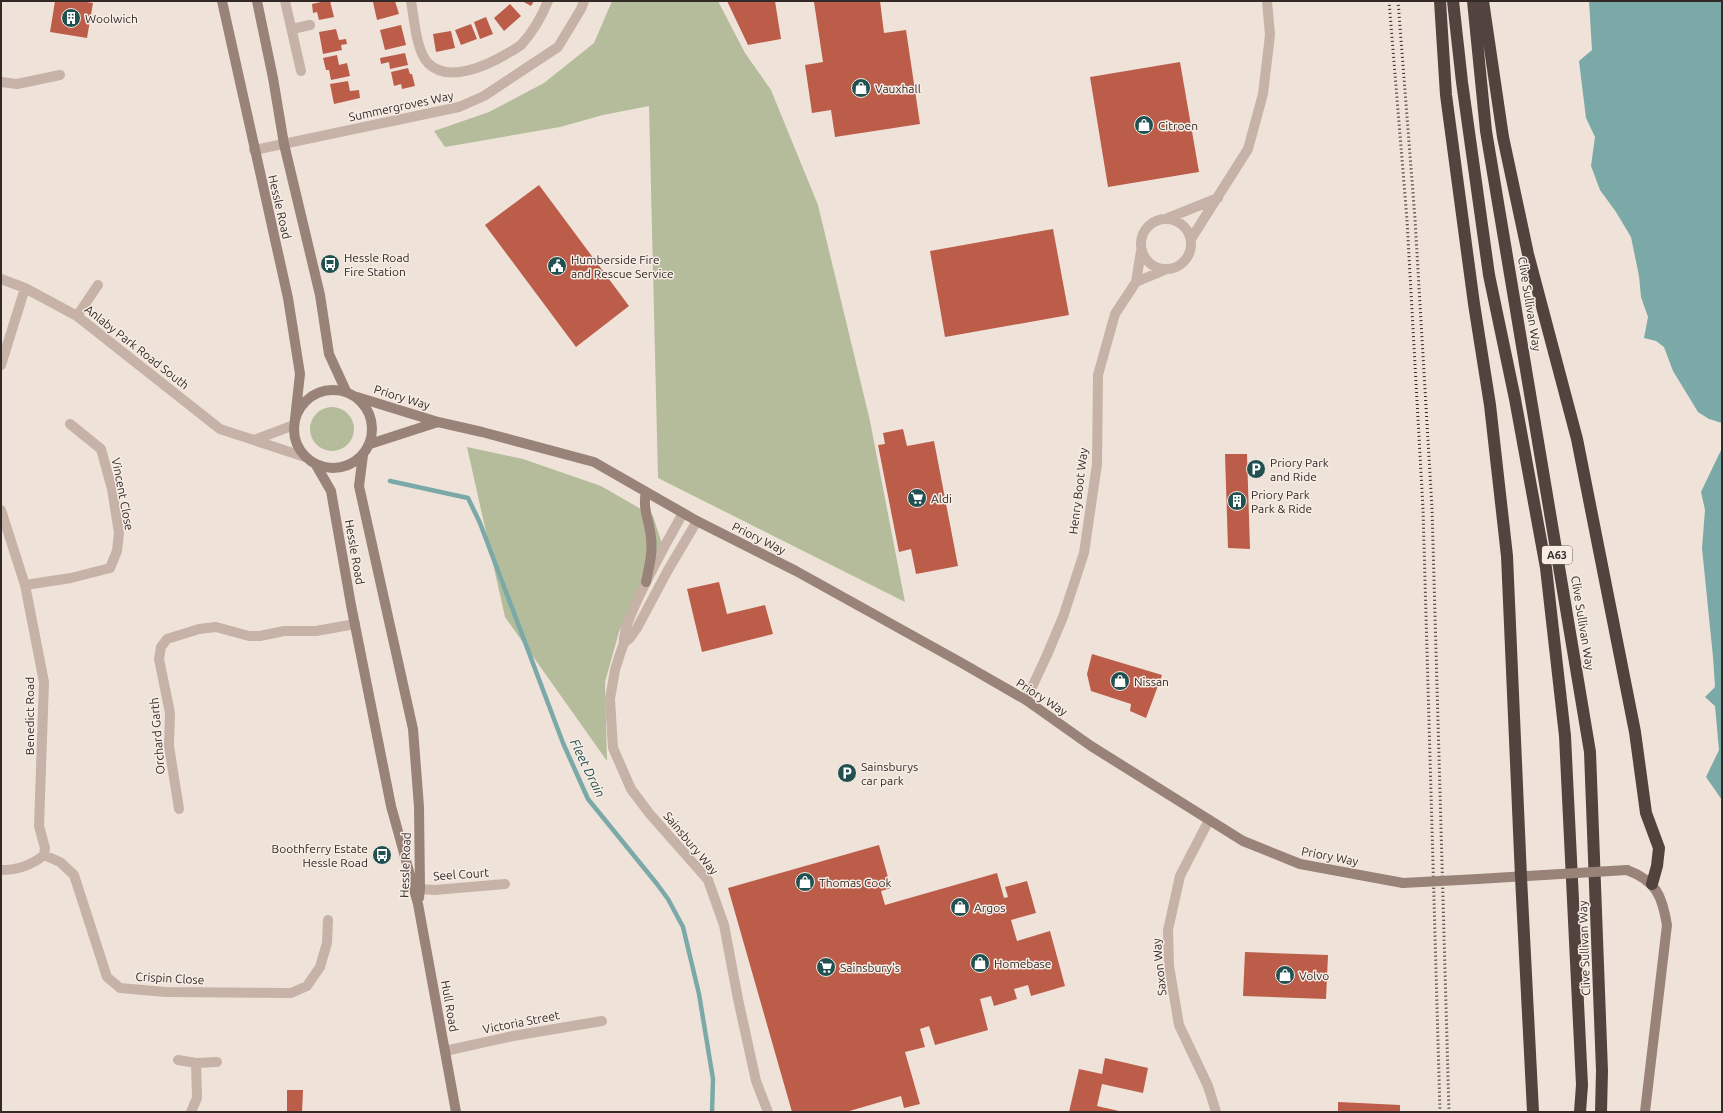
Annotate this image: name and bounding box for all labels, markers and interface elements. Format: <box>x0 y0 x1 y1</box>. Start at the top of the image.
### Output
building icon: Woolwich <box>60 7 82 29</box>
place label: Woolwich <box>85 12 138 25</box>
shop icon: Vauxhall <box>850 77 872 99</box>
place label: Vauxhall <box>875 82 921 95</box>
street label: Summergroves Way <box>347 89 455 123</box>
shop icon: Citroen <box>1133 114 1155 136</box>
place label: Citroen <box>1158 119 1198 132</box>
street label: Hessle Road <box>266 174 294 240</box>
place label: Hessle Road Fire Station <box>344 251 410 278</box>
bus stop icon: Hessle Road Fire Station <box>319 253 341 275</box>
place label: Humberside Fire and Rescue Service <box>571 253 674 280</box>
public building icon: Humberside Fire and Rescue Service <box>546 255 568 277</box>
street label: Clive Sullivan Way <box>1516 256 1544 352</box>
street label: Anlaby Park Road South <box>82 302 192 392</box>
street label: Priory Way <box>372 382 432 412</box>
street label: Henry Boot Way <box>1066 447 1090 535</box>
place label: Priory Park and Ride <box>1270 456 1329 483</box>
street label: Vincent Close <box>110 457 136 531</box>
parking icon: Priory Park and Ride <box>1245 458 1267 480</box>
supermarket icon: Aldi <box>906 487 928 509</box>
place label: Priory Park Park & Ride <box>1251 488 1312 515</box>
building icon: Priory Park Park & Ride <box>1226 490 1248 512</box>
place label: Aldi <box>931 492 952 505</box>
street label: Hessle Road <box>343 519 367 585</box>
street label: Priory Way <box>730 519 788 557</box>
road number: A63 <box>1542 546 1572 564</box>
street label: Clive Sullivan Way <box>1569 575 1597 671</box>
shop icon: Nissan <box>1109 670 1131 692</box>
place label: Nissan <box>1134 675 1169 688</box>
street label: Priory Way <box>1014 676 1070 718</box>
street label: Benedict Road <box>23 677 36 755</box>
street label: Orchard Garth <box>147 697 167 775</box>
water label: Fleet Drain <box>568 737 608 799</box>
place label: Sainsburys car park <box>861 760 918 787</box>
parking icon: Sainsburys car park <box>836 762 858 784</box>
street label: Sainsbury Way <box>661 809 721 877</box>
street label: Hessle Road <box>397 832 413 898</box>
place label: Boothferry Estate Hessle Road <box>272 842 368 869</box>
bus stop icon: Boothferry Estate Hessle Road <box>371 844 393 866</box>
street label: Priory Way <box>1300 844 1360 868</box>
street label: Seel Court <box>433 866 490 882</box>
shop icon: Thomas Cook <box>794 871 816 893</box>
place label: Thomas Cook <box>819 876 891 889</box>
shop icon: Argos <box>949 896 971 918</box>
street label: Clive Sullivan Way <box>1576 900 1592 996</box>
place label: Argos <box>974 901 1005 914</box>
street label: Saxon Way <box>1149 937 1168 996</box>
shop icon: Homebase <box>969 952 991 974</box>
supermarket icon: Sainsbury's <box>815 956 837 978</box>
place label: Homebase <box>994 957 1051 970</box>
place label: Sainsbury's <box>840 961 900 974</box>
shop icon: Volvo <box>1274 964 1296 986</box>
place label: Volvo <box>1299 969 1329 982</box>
street label: Crispin Close <box>135 970 205 986</box>
street label: Hull Road <box>439 979 461 1033</box>
street label: Victoria Street <box>481 1008 561 1036</box>

